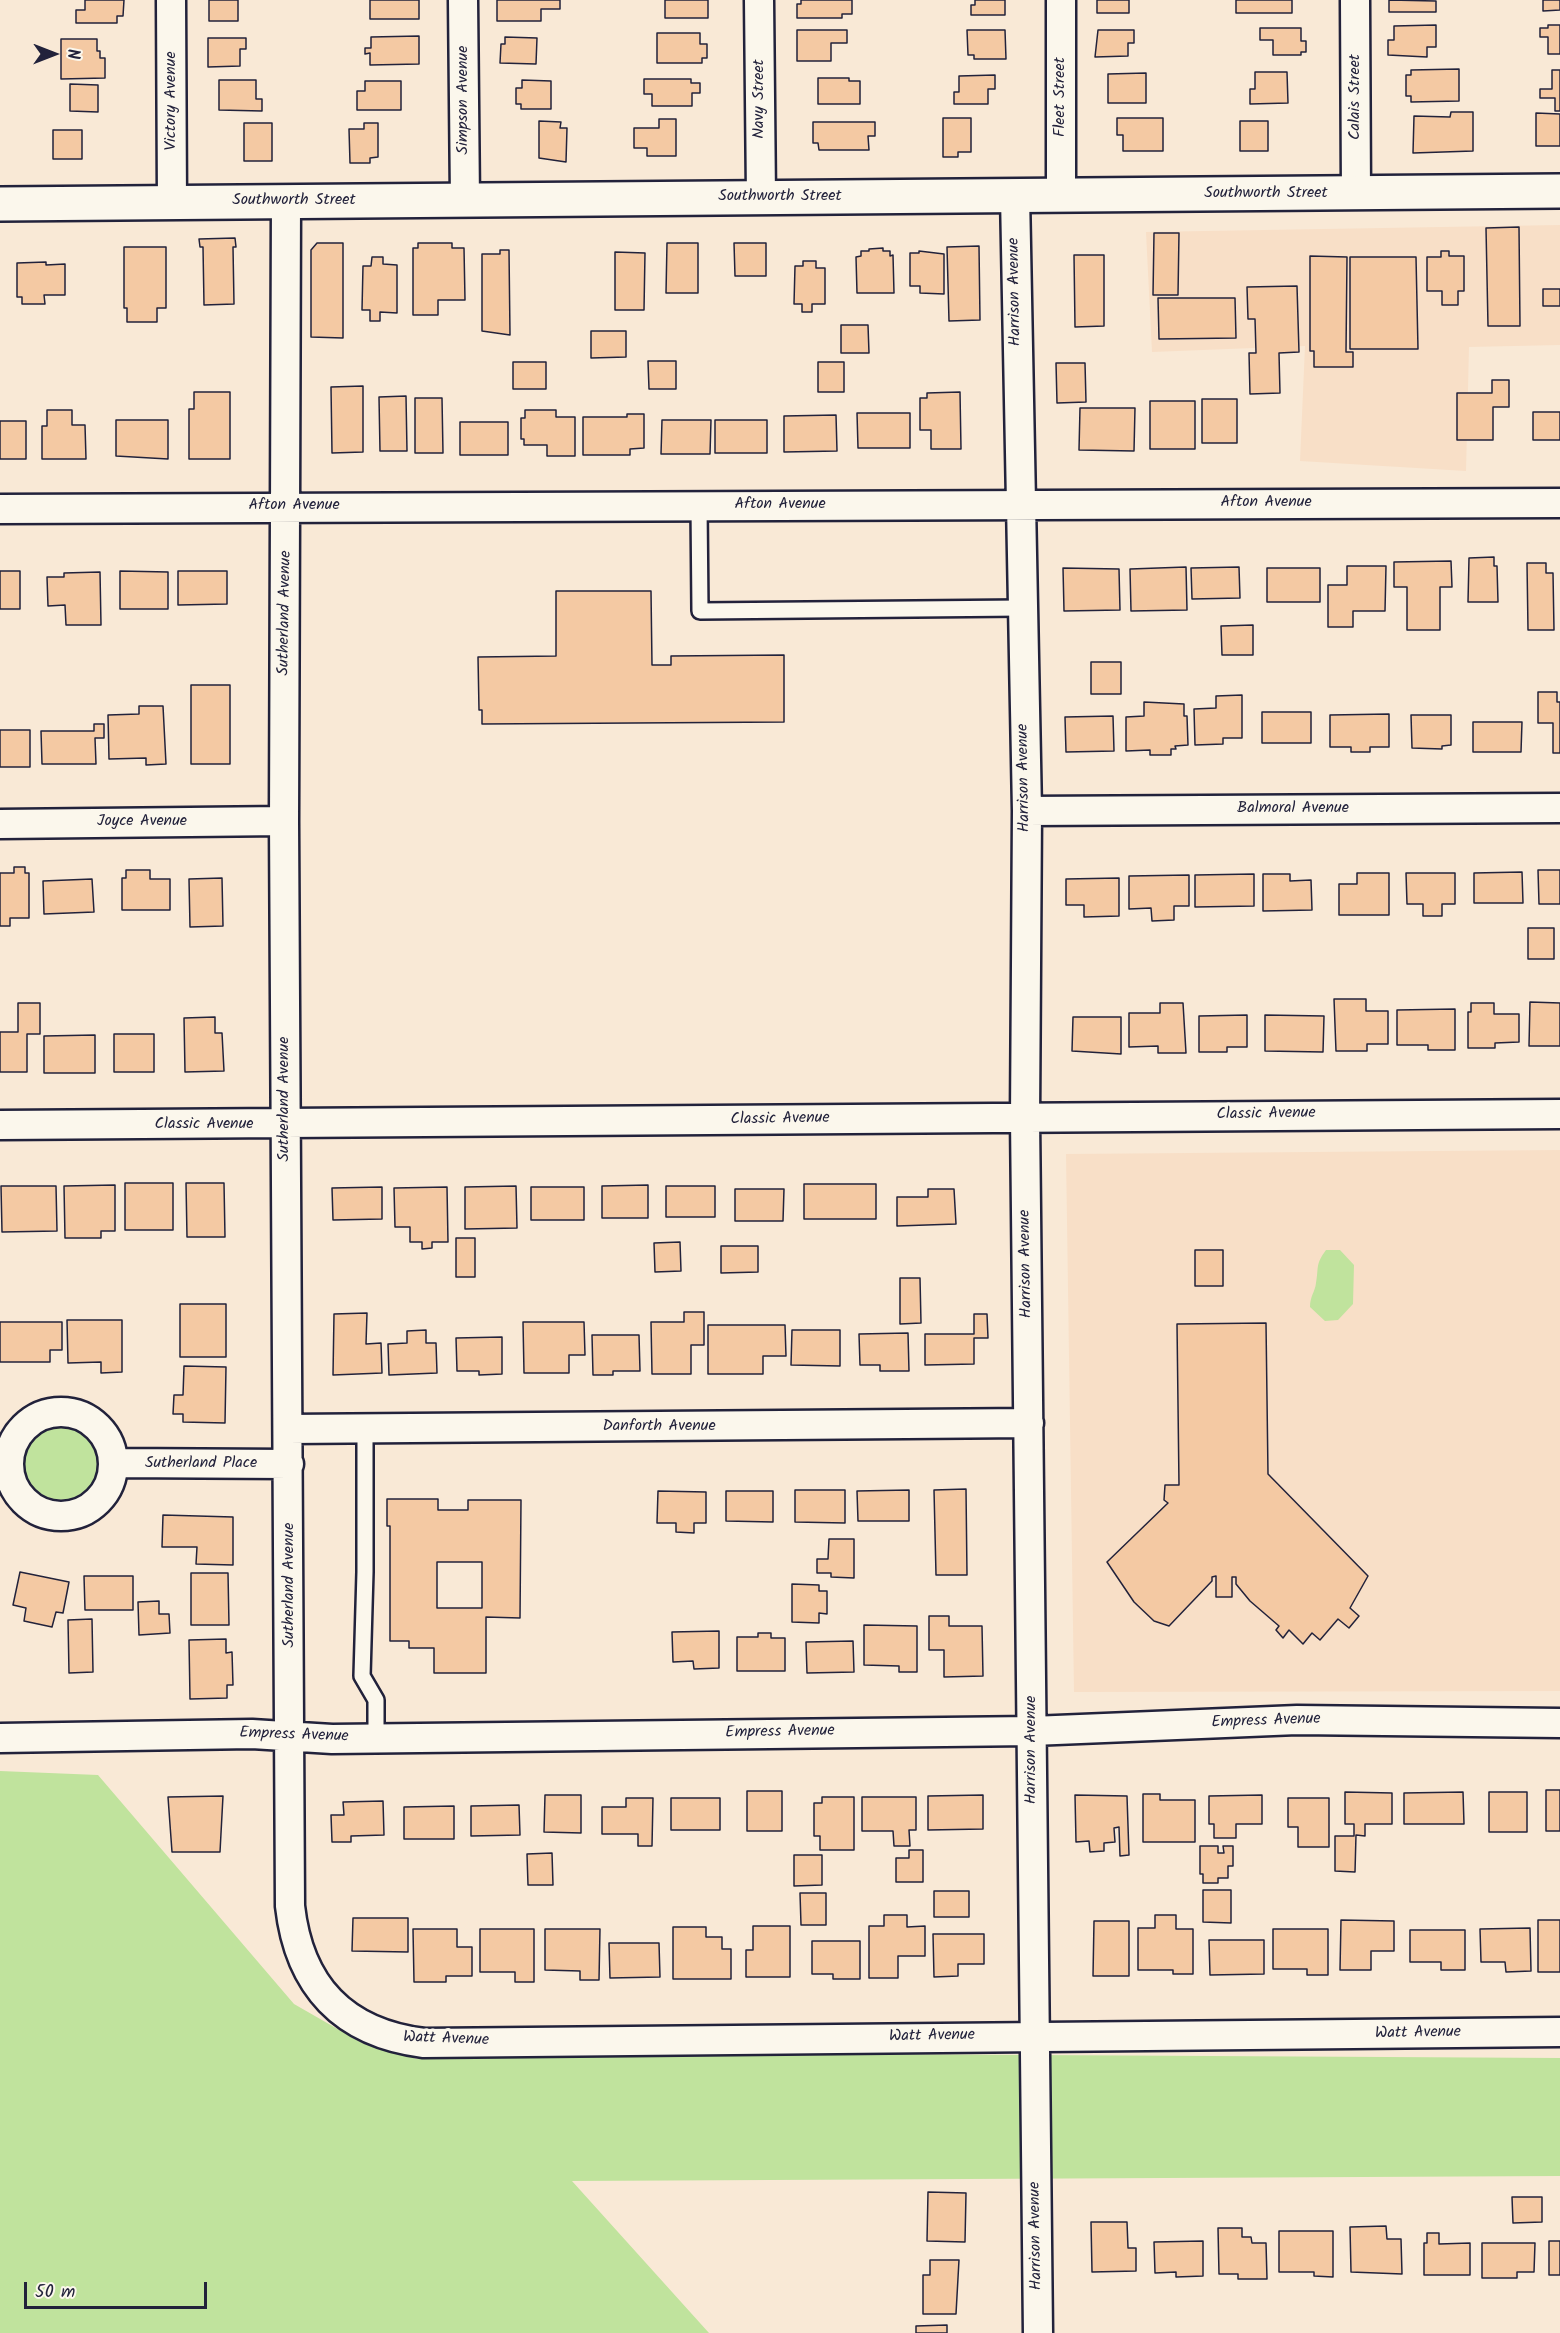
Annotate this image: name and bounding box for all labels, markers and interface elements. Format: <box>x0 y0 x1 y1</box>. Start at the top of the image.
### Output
north arrow <box>24 24 84 84</box>
street label: Simpson Avenue <box>454 46 474 154</box>
text: N <box>60 49 85 59</box>
street label: Victory Avenue <box>162 51 182 151</box>
street label: Calais Street <box>1346 54 1366 140</box>
street label: Fleet Street <box>1051 57 1071 137</box>
street label: Navy Street <box>750 59 770 139</box>
street label: Southworth Street <box>1204 184 1328 204</box>
street label: Southworth Street <box>718 187 842 207</box>
street label: Southworth Street <box>232 191 356 211</box>
street label: Harrison Avenue <box>1005 237 1027 347</box>
street label: Afton Avenue <box>1220 493 1312 513</box>
street label: Afton Avenue <box>734 495 826 515</box>
street label: Afton Avenue <box>248 496 340 516</box>
street label: Sutherland Avenue <box>275 550 297 676</box>
street label: Harrison Avenue <box>1014 723 1036 833</box>
street label: Balmoral Avenue <box>1237 799 1349 819</box>
street label: Joyce Avenue <box>97 812 187 832</box>
street label: Sutherland Avenue <box>275 1037 295 1161</box>
street label: Classic Avenue <box>1216 1105 1316 1125</box>
street label: Classic Avenue <box>730 1110 830 1130</box>
street label: Classic Avenue <box>154 1115 254 1135</box>
street label: Harrison Avenue <box>1016 1209 1038 1319</box>
street label: Danforth Avenue <box>602 1417 716 1437</box>
street label: Sutherland Place <box>145 1454 257 1474</box>
street label: Sutherland Avenue <box>280 1523 300 1647</box>
street label: Harrison Avenue <box>1022 1696 1042 1804</box>
street label: Empress Avenue <box>1211 1710 1321 1734</box>
street label: Empress Avenue <box>725 1722 835 1744</box>
street label: Empress Avenue <box>239 1724 349 1748</box>
street label: Watt Avenue <box>1375 2024 1461 2044</box>
street label: Watt Avenue <box>889 2027 975 2047</box>
street label: Watt Avenue <box>403 2029 489 2051</box>
street label: Harrison Avenue <box>1026 2181 1048 2291</box>
scale bar <box>27 2270 210 2308</box>
text: 50 m <box>35 2278 75 2307</box>

